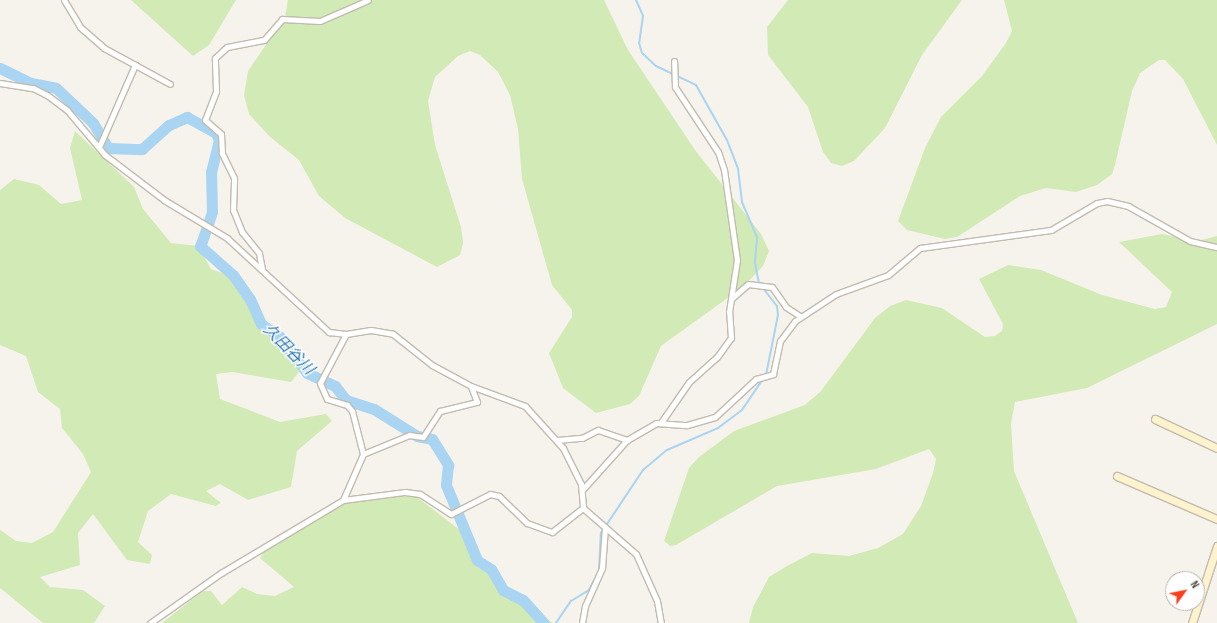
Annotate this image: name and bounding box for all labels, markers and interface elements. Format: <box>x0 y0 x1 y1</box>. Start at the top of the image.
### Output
water label: 久田谷川 <box>259 321 317 379</box>
north arrow <box>1165 571 1205 611</box>
text: N <box>1188 579 1202 591</box>

